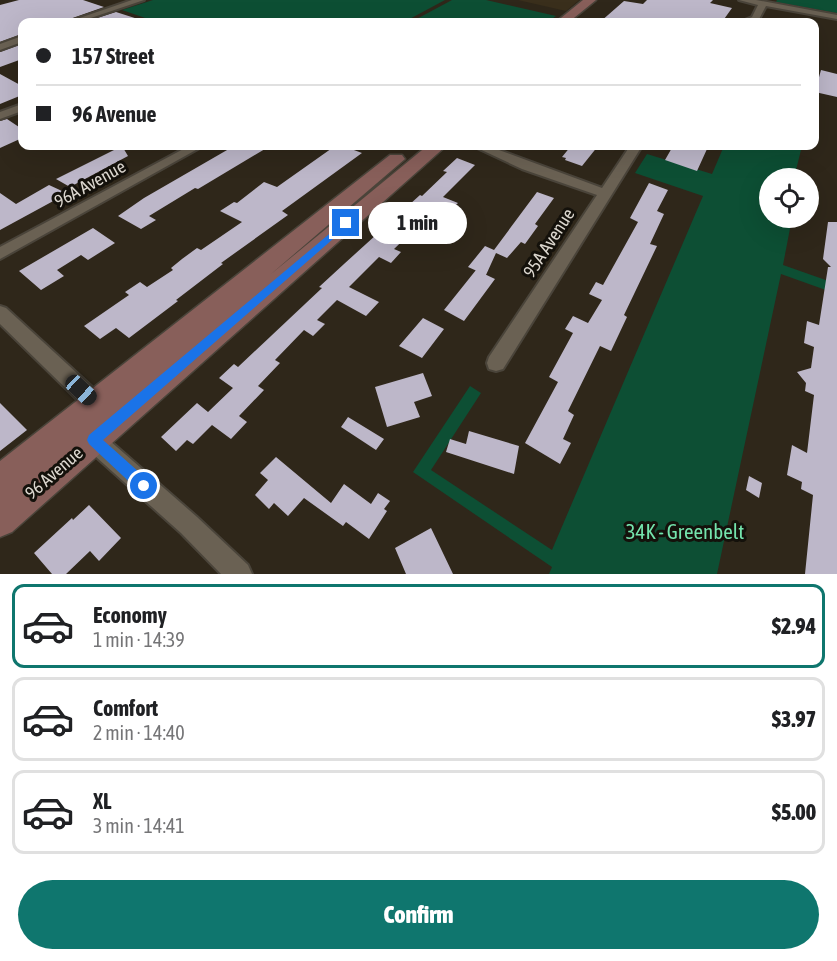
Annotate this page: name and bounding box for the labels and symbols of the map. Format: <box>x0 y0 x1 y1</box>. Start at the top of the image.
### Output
street label: 96A Avenue <box>51 155 129 212</box>
callout: 1 min <box>367 202 466 244</box>
street label: 95A Avenue <box>519 204 579 281</box>
route end <box>332 209 359 236</box>
car <box>62 371 100 409</box>
street label: 96 Avenue <box>21 442 87 503</box>
route start <box>130 472 157 499</box>
park label: 34K - Greenbelt <box>626 519 744 543</box>

